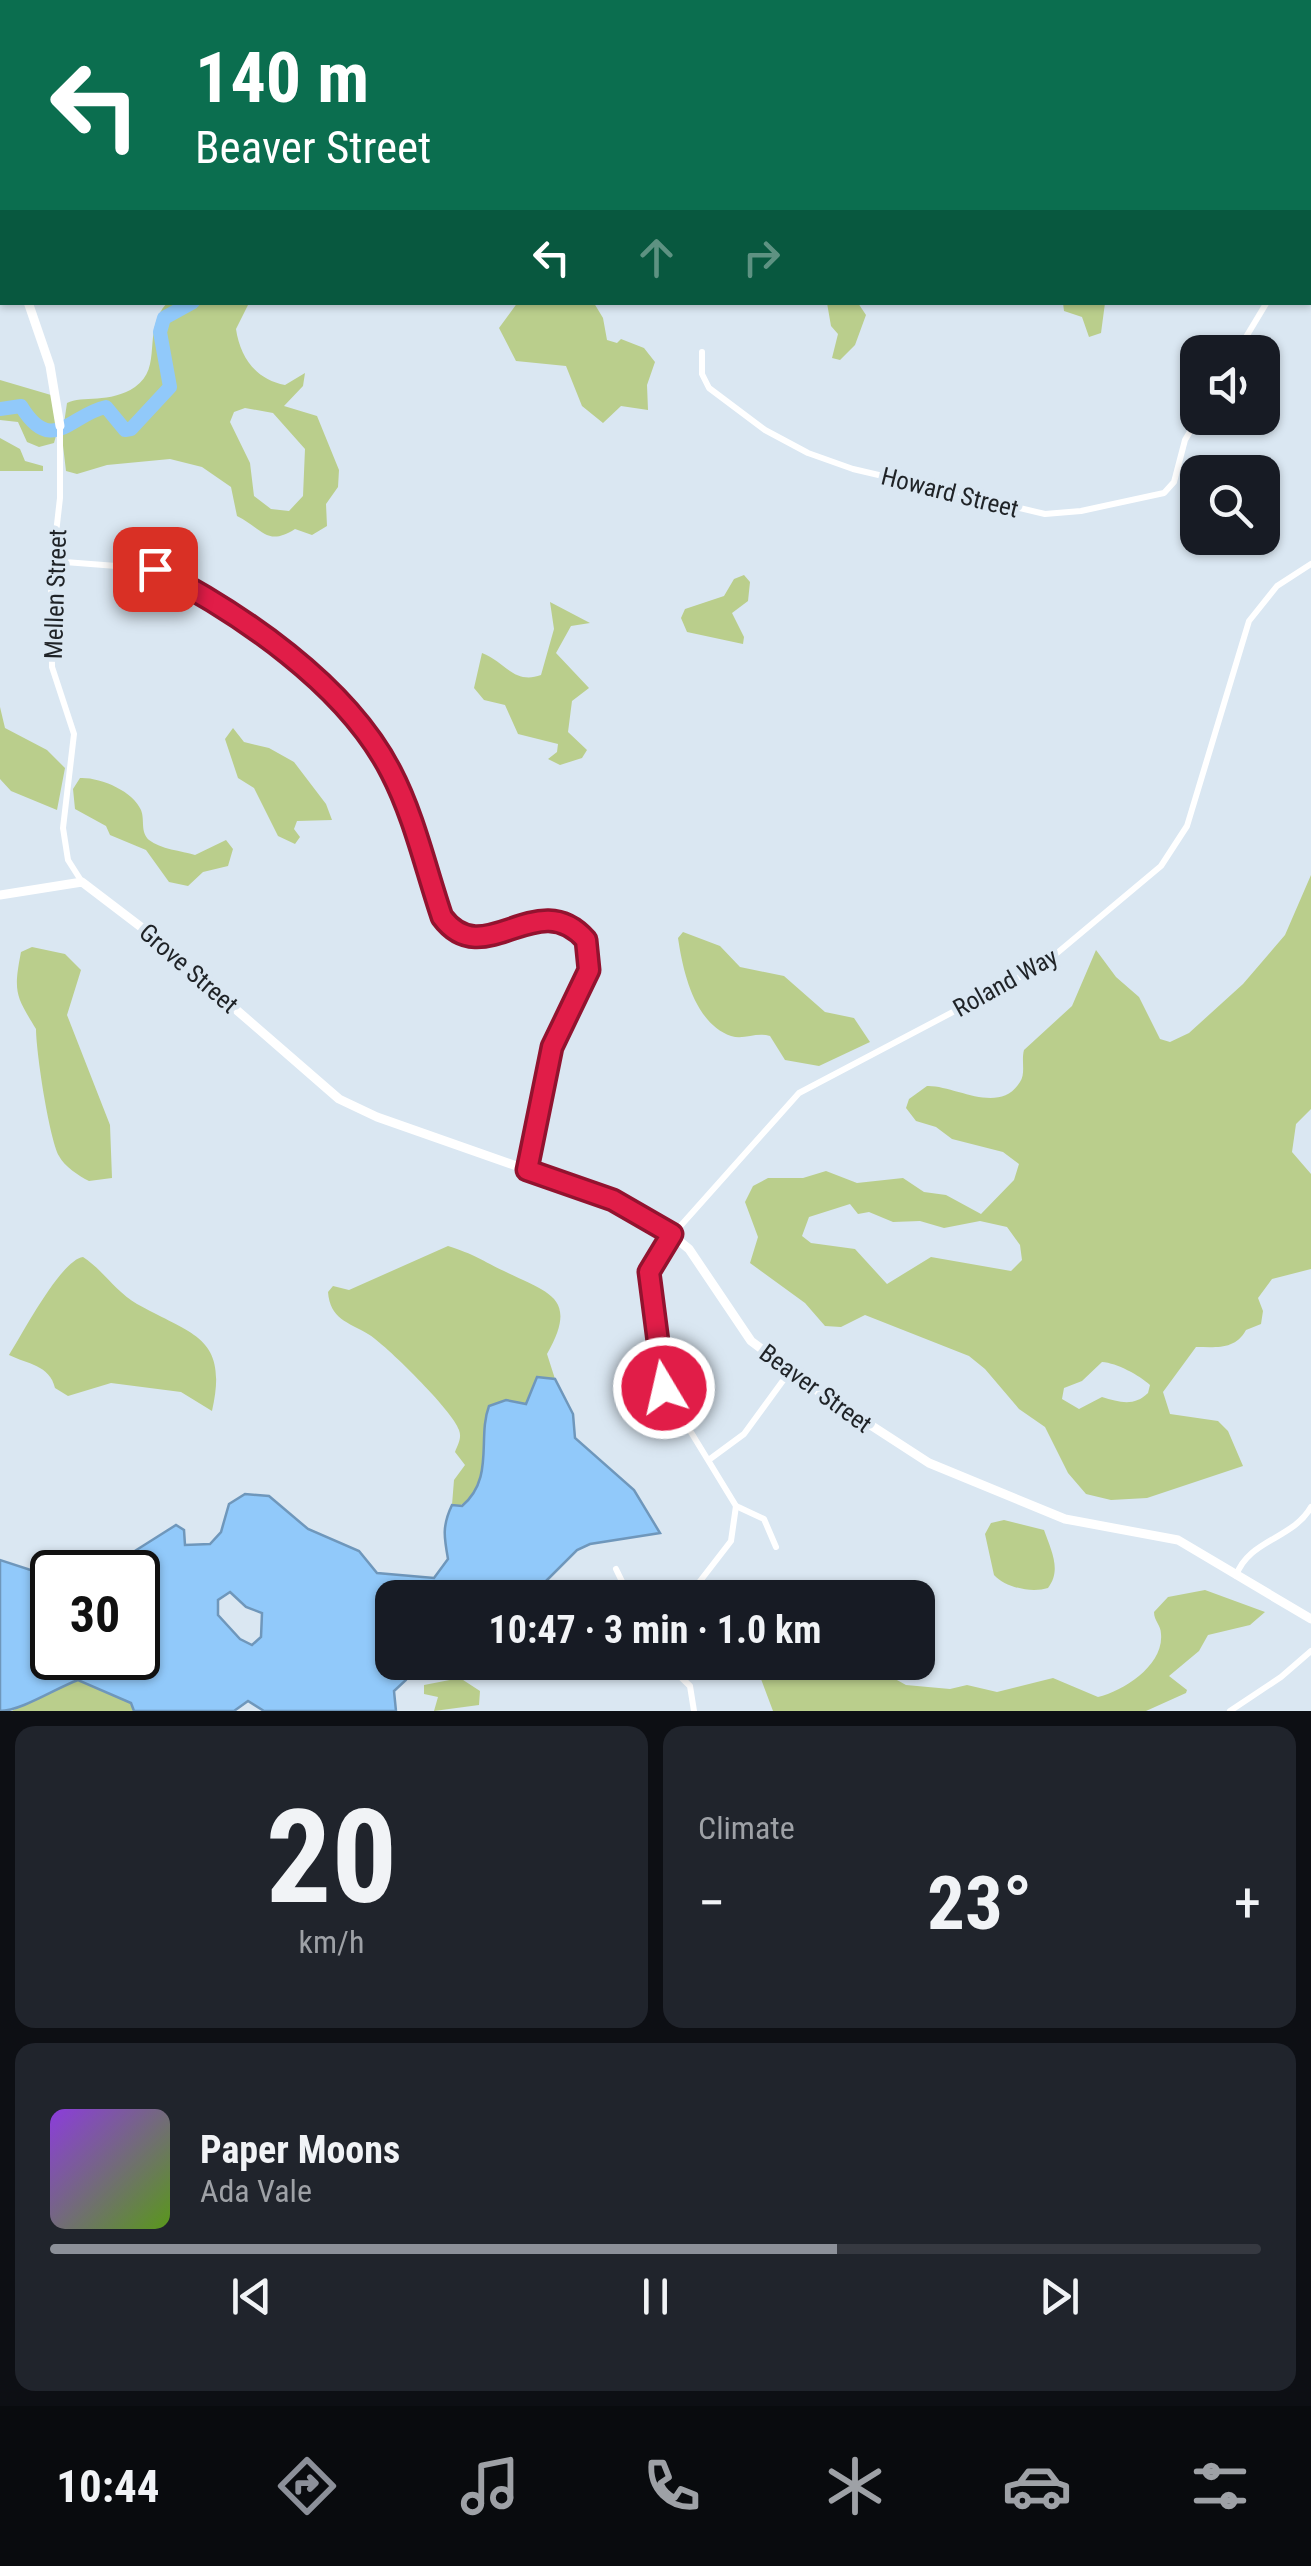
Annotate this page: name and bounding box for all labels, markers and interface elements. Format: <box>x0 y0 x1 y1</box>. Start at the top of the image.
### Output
text: 140 m <box>195 37 369 119</box>
icon: left <box>30 40 160 170</box>
text: Beaver Street <box>195 121 431 174</box>
icon: left <box>524 230 579 285</box>
icon: ahead <box>629 230 684 285</box>
icon: right <box>734 230 789 285</box>
map controls <box>1180 335 1280 555</box>
button: sound <box>1180 335 1280 435</box>
button: search <box>1180 455 1280 555</box>
street label: Howard Street <box>878 461 1021 524</box>
pin <box>113 527 198 612</box>
street label: Mellen Street <box>39 528 72 660</box>
icon: arrive <box>128 542 183 597</box>
street label: Grove Street <box>133 918 244 1019</box>
street label: Roland Way <box>948 942 1062 1023</box>
position arrow <box>612 1336 716 1440</box>
street label: Beaver Street <box>754 1338 877 1439</box>
speed limit sign: 30 <box>30 1550 160 1680</box>
text: 10:47 · 3 min · 1.0 km <box>489 1608 821 1652</box>
text: 20 <box>266 1781 397 1934</box>
text: Climate <box>698 1809 795 1847</box>
text: 23° <box>927 1859 1032 1947</box>
text: − <box>698 1871 726 1935</box>
text: + <box>1234 1871 1261 1935</box>
text: km/h <box>299 1923 364 1961</box>
text: Paper Moons <box>200 2128 400 2172</box>
text: Ada Vale <box>200 2172 312 2210</box>
icon: previous <box>224 2269 279 2324</box>
icon: pause <box>628 2269 683 2324</box>
icon: next <box>1032 2269 1087 2324</box>
icon: directions <box>272 2451 342 2521</box>
icon: music <box>455 2451 525 2521</box>
icon: phone <box>637 2451 707 2521</box>
icon: climate <box>820 2451 890 2521</box>
icon: car <box>1002 2451 1072 2521</box>
icon: filters <box>1185 2451 1255 2521</box>
text: 10:44 <box>56 2460 160 2513</box>

